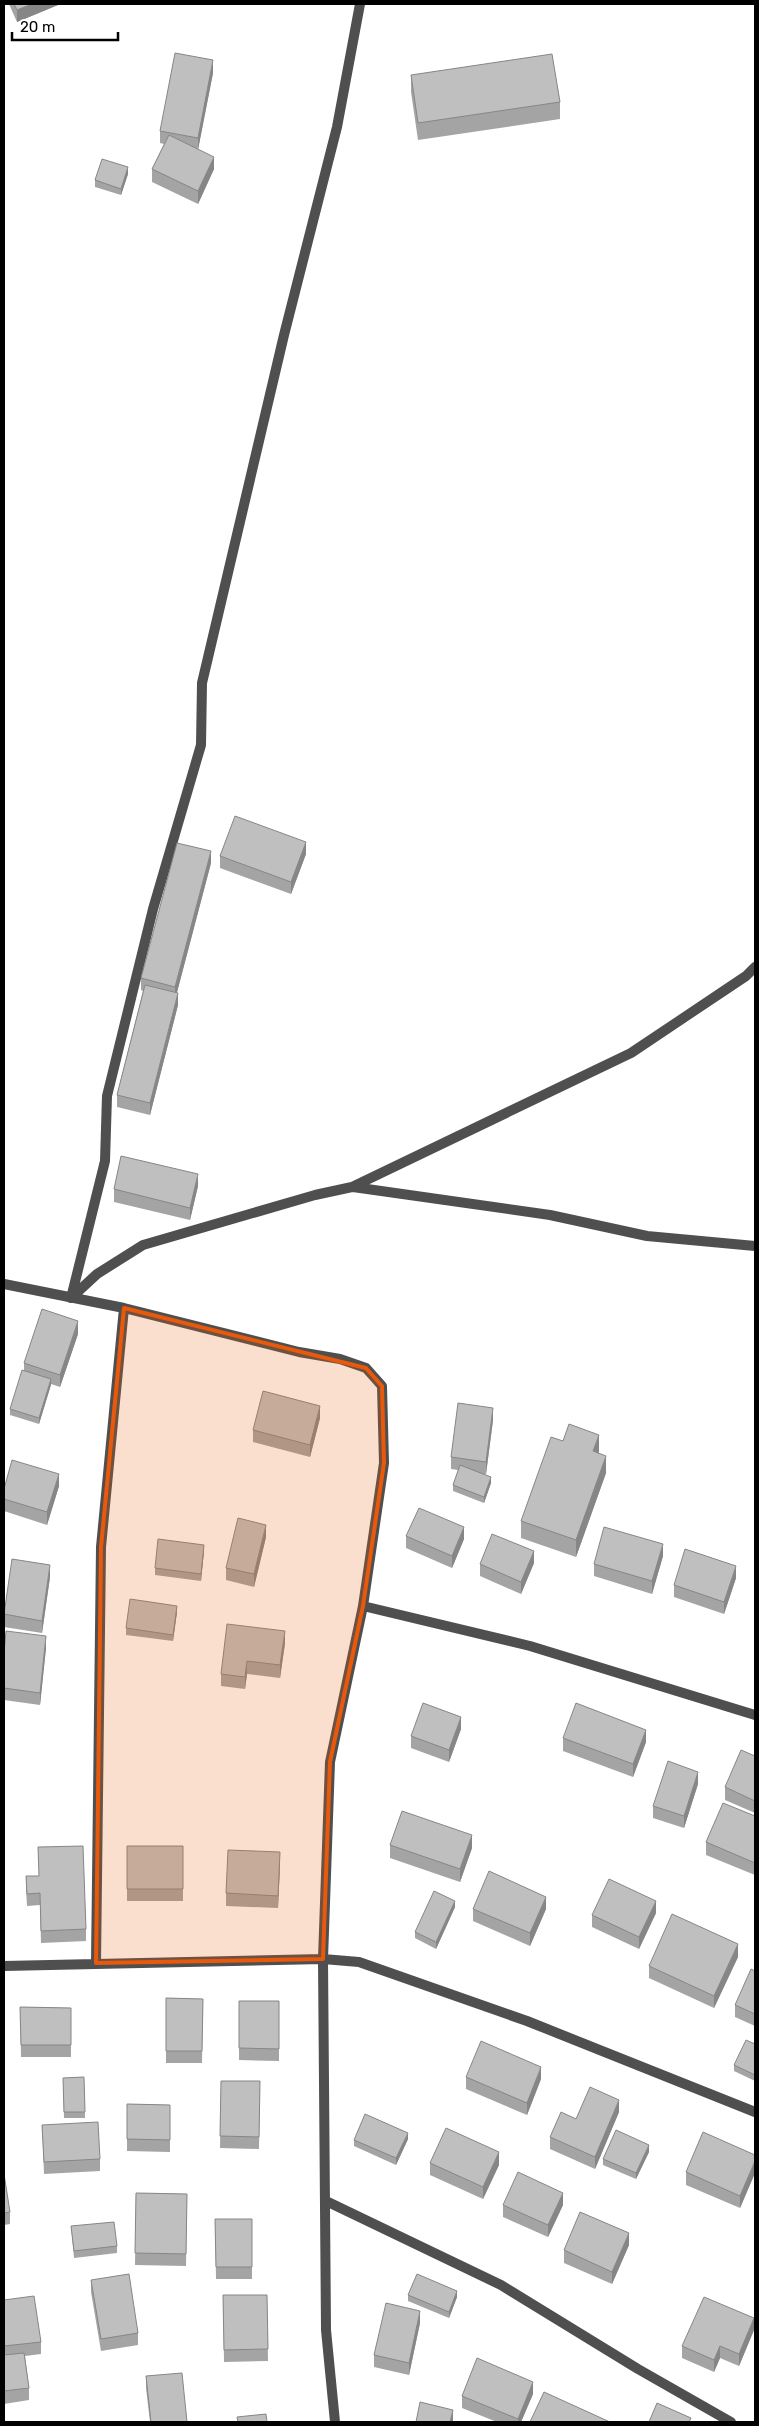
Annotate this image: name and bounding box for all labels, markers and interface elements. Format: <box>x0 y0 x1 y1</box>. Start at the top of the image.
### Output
scale bar <box>12 10 119 42</box>
text: 20 m <box>20 18 55 36</box>

